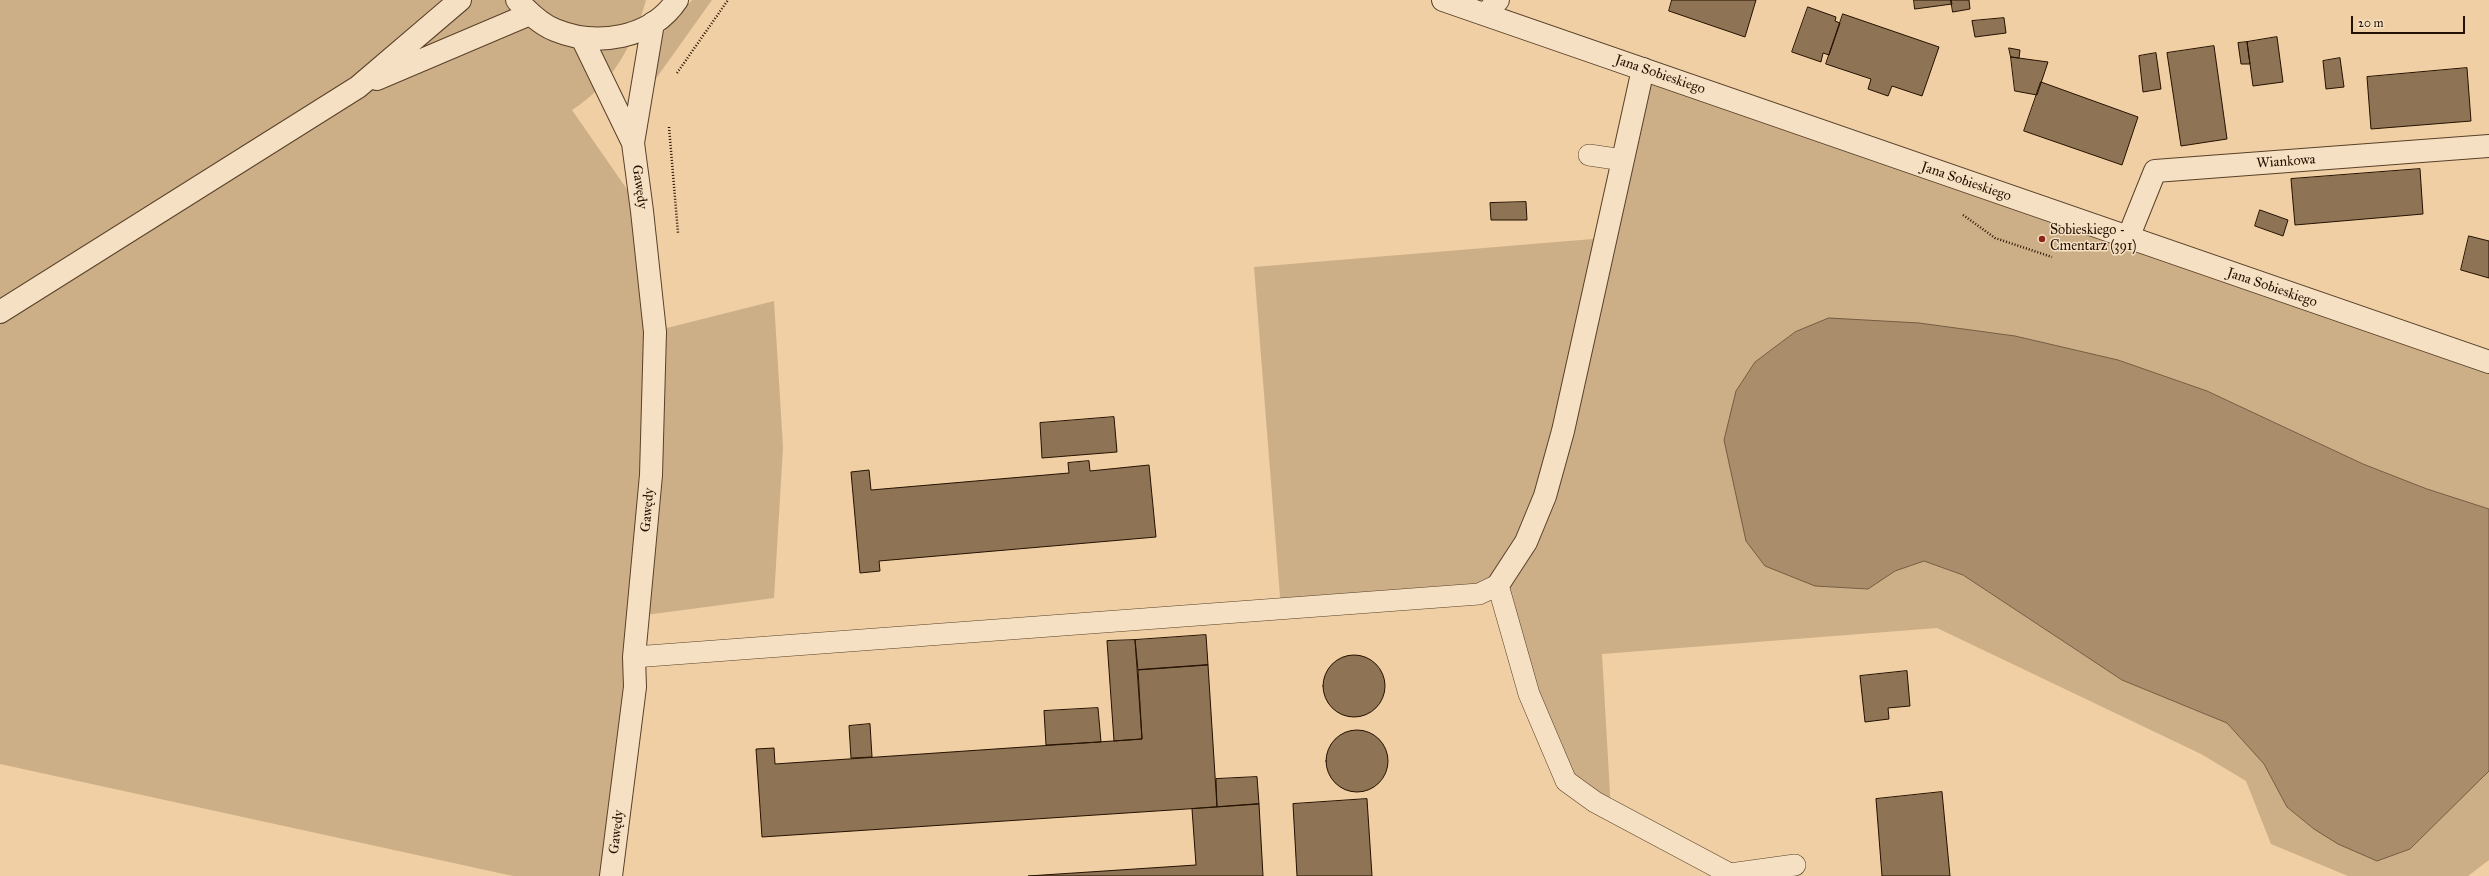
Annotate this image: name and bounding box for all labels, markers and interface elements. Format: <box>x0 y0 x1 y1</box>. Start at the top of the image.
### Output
scale bar <box>2353 8 2467 34</box>
text: 20 m <box>2358 16 2384 30</box>
street label: Jana Sobieskiego <box>1613 52 1707 98</box>
street label: Wiankowa <box>2256 152 2316 172</box>
street label: Jana Sobieskiego <box>1919 159 2013 205</box>
street label: Gawędy <box>628 164 650 210</box>
place label: Sobieskiego - Cmentarz (391) <box>2050 223 2137 256</box>
marker: Sobieskiego - Cmentarz (391) <box>2037 234 2047 244</box>
street label: Jana Sobieskiego <box>2225 265 2319 311</box>
street label: Gawędy <box>638 487 658 533</box>
street label: Gawędy <box>606 809 628 855</box>

